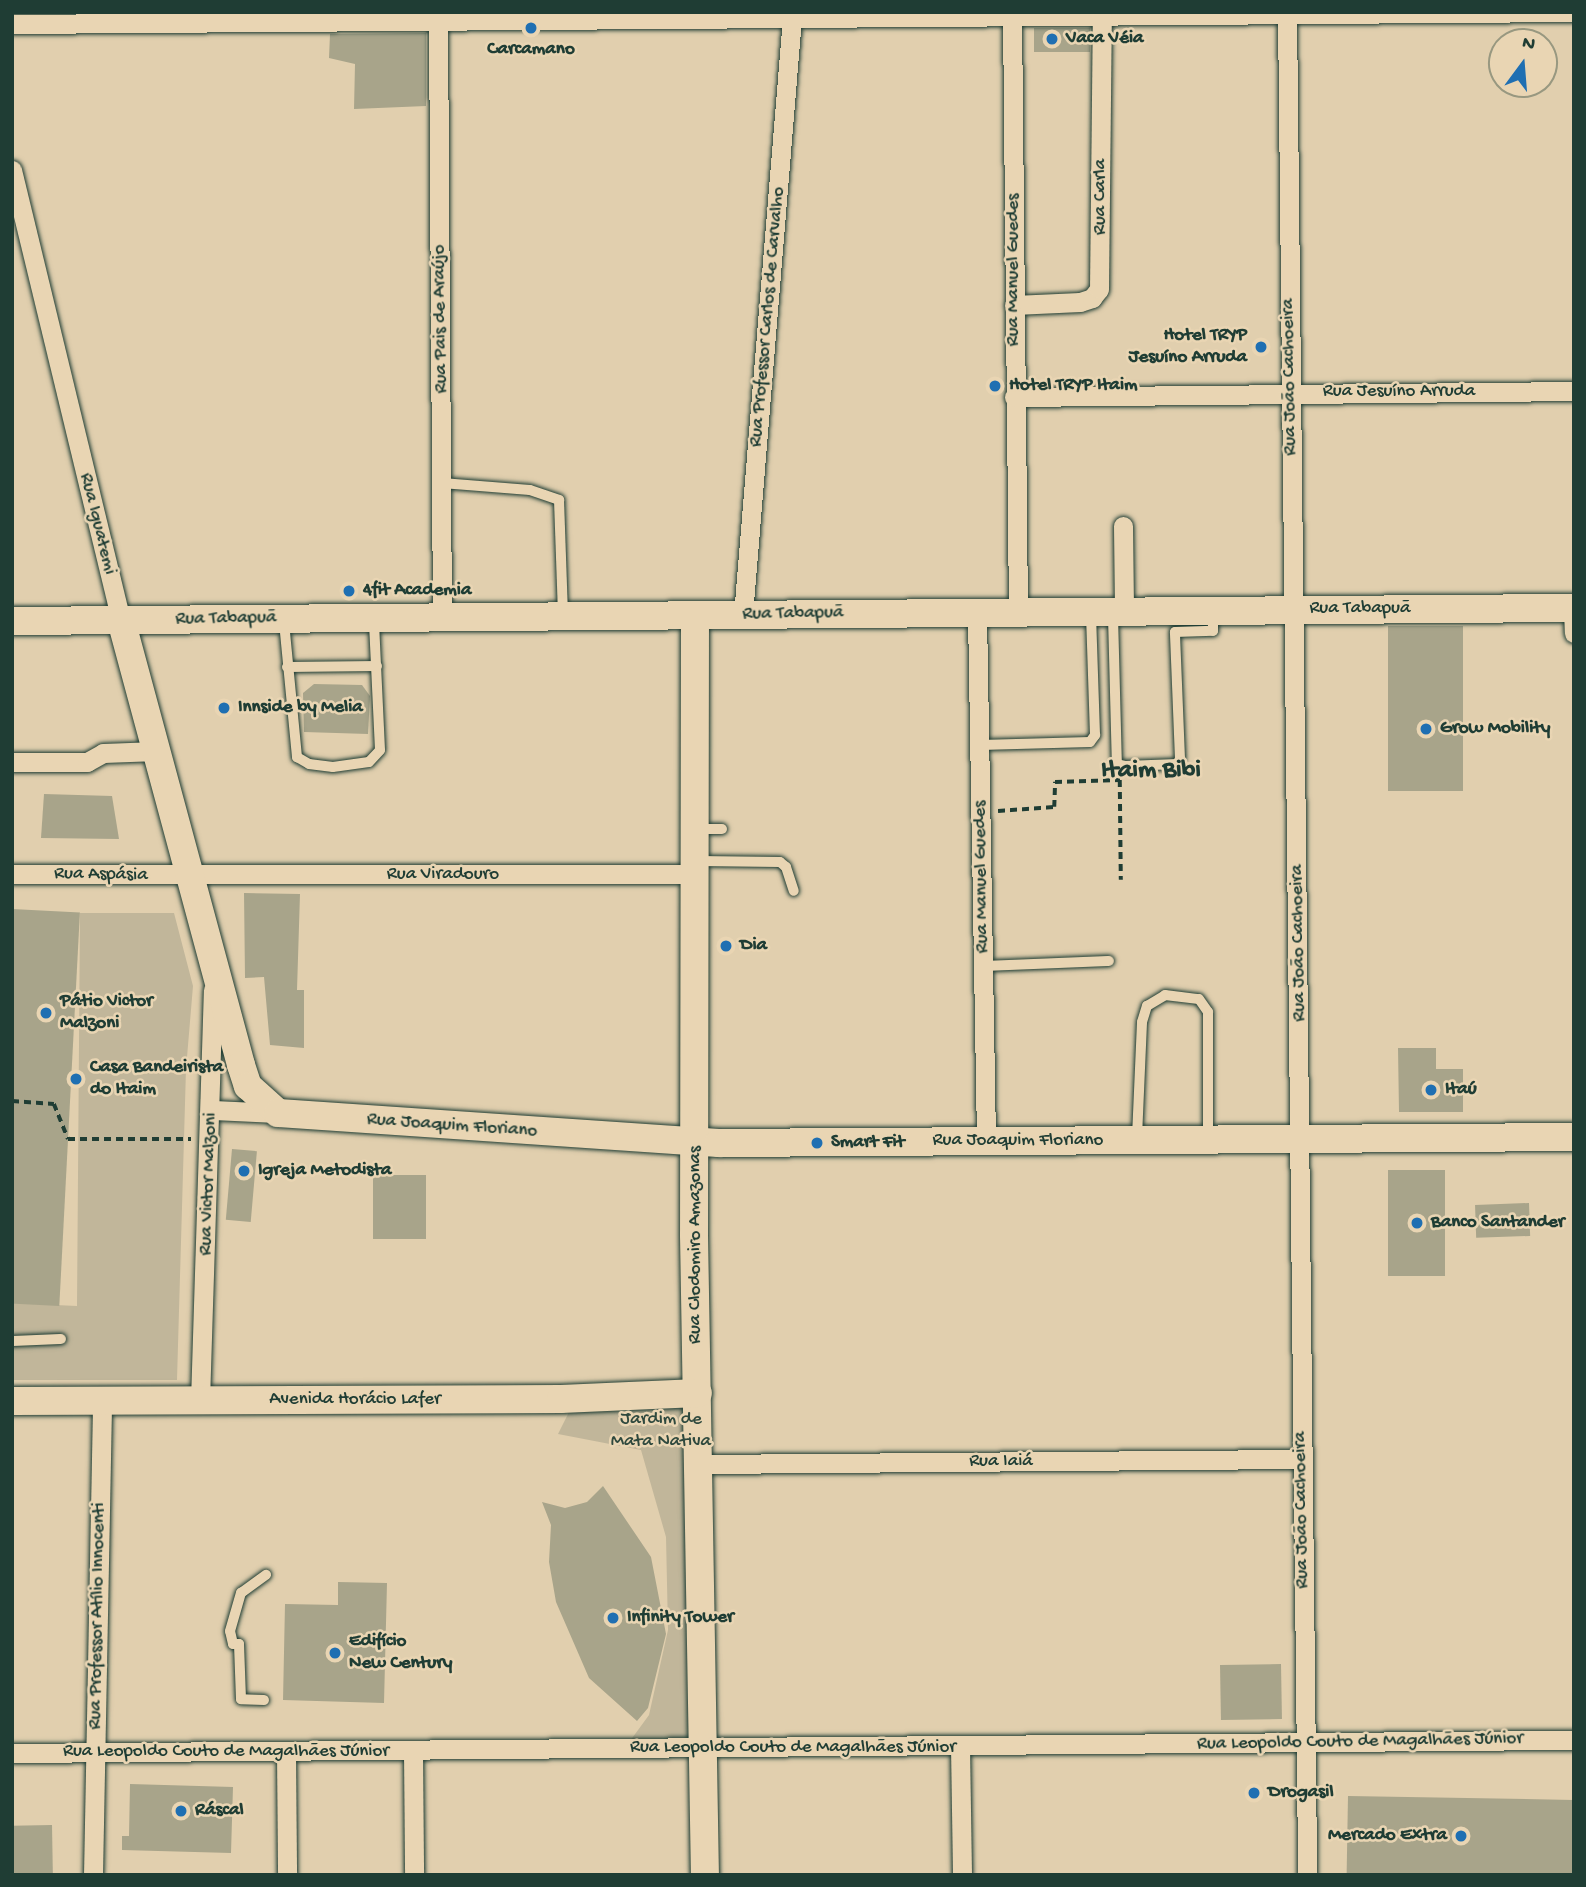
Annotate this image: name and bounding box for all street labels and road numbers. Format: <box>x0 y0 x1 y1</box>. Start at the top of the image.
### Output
street label: Rua Carla <box>1090 159 1112 235</box>
street label: Rua Professor Carlos de Carvalho <box>745 186 791 448</box>
street label: Rua Manuel Guedes <box>1003 194 1025 346</box>
street label: Rua Pais de Araújo <box>428 244 454 394</box>
street label: Rua João Cachoeira <box>1277 298 1303 456</box>
street label: Rua Jesuíno Arruda <box>1323 381 1475 403</box>
street label: Rua Iguatemi <box>73 471 121 577</box>
street label: Rua Tabapuã <box>1309 598 1411 620</box>
street label: Rua Tabapuã <box>742 602 844 626</box>
street label: Rua Tabapuã <box>175 607 277 631</box>
street label: Rua Manuel Guedes <box>969 800 995 954</box>
street label: Rua Aspásia <box>54 863 148 887</box>
street label: Rua Viradouro <box>387 864 499 886</box>
street label: Rua João Cachoeira <box>1286 864 1312 1022</box>
street label: Rua Joaquim Floriano <box>366 1109 538 1143</box>
street label: Rua Victor Malzoni <box>195 1112 223 1256</box>
street label: Rua Joaquim Floriano <box>933 1130 1103 1152</box>
street label: Rua Clodomiro Amazonas <box>685 1146 707 1344</box>
street label: Avenida Horácio Lafer <box>269 1389 441 1411</box>
street label: Rua João Cachoeira <box>1289 1431 1315 1589</box>
street label: Rua Iaiá <box>969 1451 1033 1473</box>
street label: Rua Professor Atílio Innocenti <box>85 1502 111 1730</box>
street label: Rua Leopoldo Couto de Magalhães Júnior <box>1197 1728 1523 1756</box>
street label: Rua Leopoldo Couto de Magalhães Júnior <box>630 1737 956 1759</box>
street label: Rua Leopoldo Couto de Magalhães Júnior <box>63 1741 389 1763</box>

